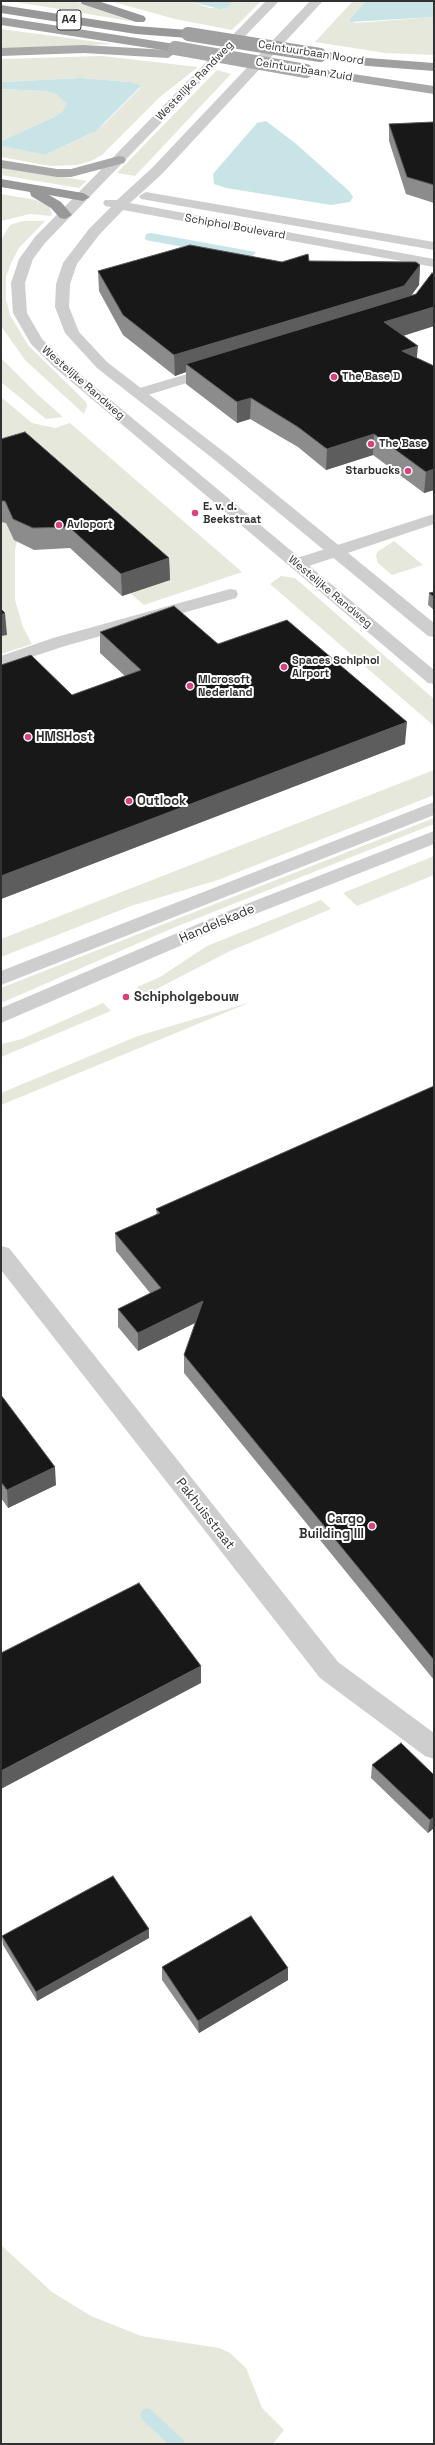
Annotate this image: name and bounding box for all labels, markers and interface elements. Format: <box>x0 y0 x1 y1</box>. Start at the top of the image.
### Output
road number: A4 <box>57 10 81 30</box>
street label: Westelijke Randweg <box>154 38 236 124</box>
street label: Ceintuurbaan Noord <box>257 38 365 68</box>
street label: Ceintuurbaan Zuid <box>255 56 353 84</box>
street label: Schiphol Boulevard <box>184 212 286 242</box>
street label: Westelijke Randweg <box>39 343 127 423</box>
place label: The Base D <box>342 370 400 384</box>
marker: The Base D <box>329 372 339 382</box>
place label: The Base <box>379 437 427 451</box>
marker: The Base <box>366 439 376 449</box>
place label: Starbucks <box>346 464 400 478</box>
marker: Starbucks <box>403 466 413 476</box>
place label: E. v. d. Beekstraat <box>203 500 261 526</box>
marker: E. v. d. Beekstraat <box>190 508 200 518</box>
place label: Avioport <box>67 518 113 532</box>
marker: Avioport <box>54 520 64 530</box>
street label: Westelijke Randweg <box>285 553 375 631</box>
place label: Spaces Schiphol Airport <box>292 654 380 680</box>
marker: Spaces Schiphol Airport <box>279 662 289 672</box>
place label: Microsoft Nederland <box>198 673 253 699</box>
marker: Microsoft Nederland <box>185 681 195 691</box>
place label: HMSHost <box>36 729 93 745</box>
marker: HMSHost <box>23 732 33 742</box>
place label: Outlook <box>137 793 186 809</box>
marker: Outlook <box>124 796 134 806</box>
street label: Handelskade <box>177 901 257 947</box>
place label: Schipholgebouw <box>134 989 239 1005</box>
marker: Schipholgebouw <box>121 992 131 1002</box>
street label: Pakhuisstraat <box>172 1475 238 1553</box>
place label: Cargo Building III <box>299 1511 364 1542</box>
marker: Cargo Building III <box>367 1521 377 1531</box>

